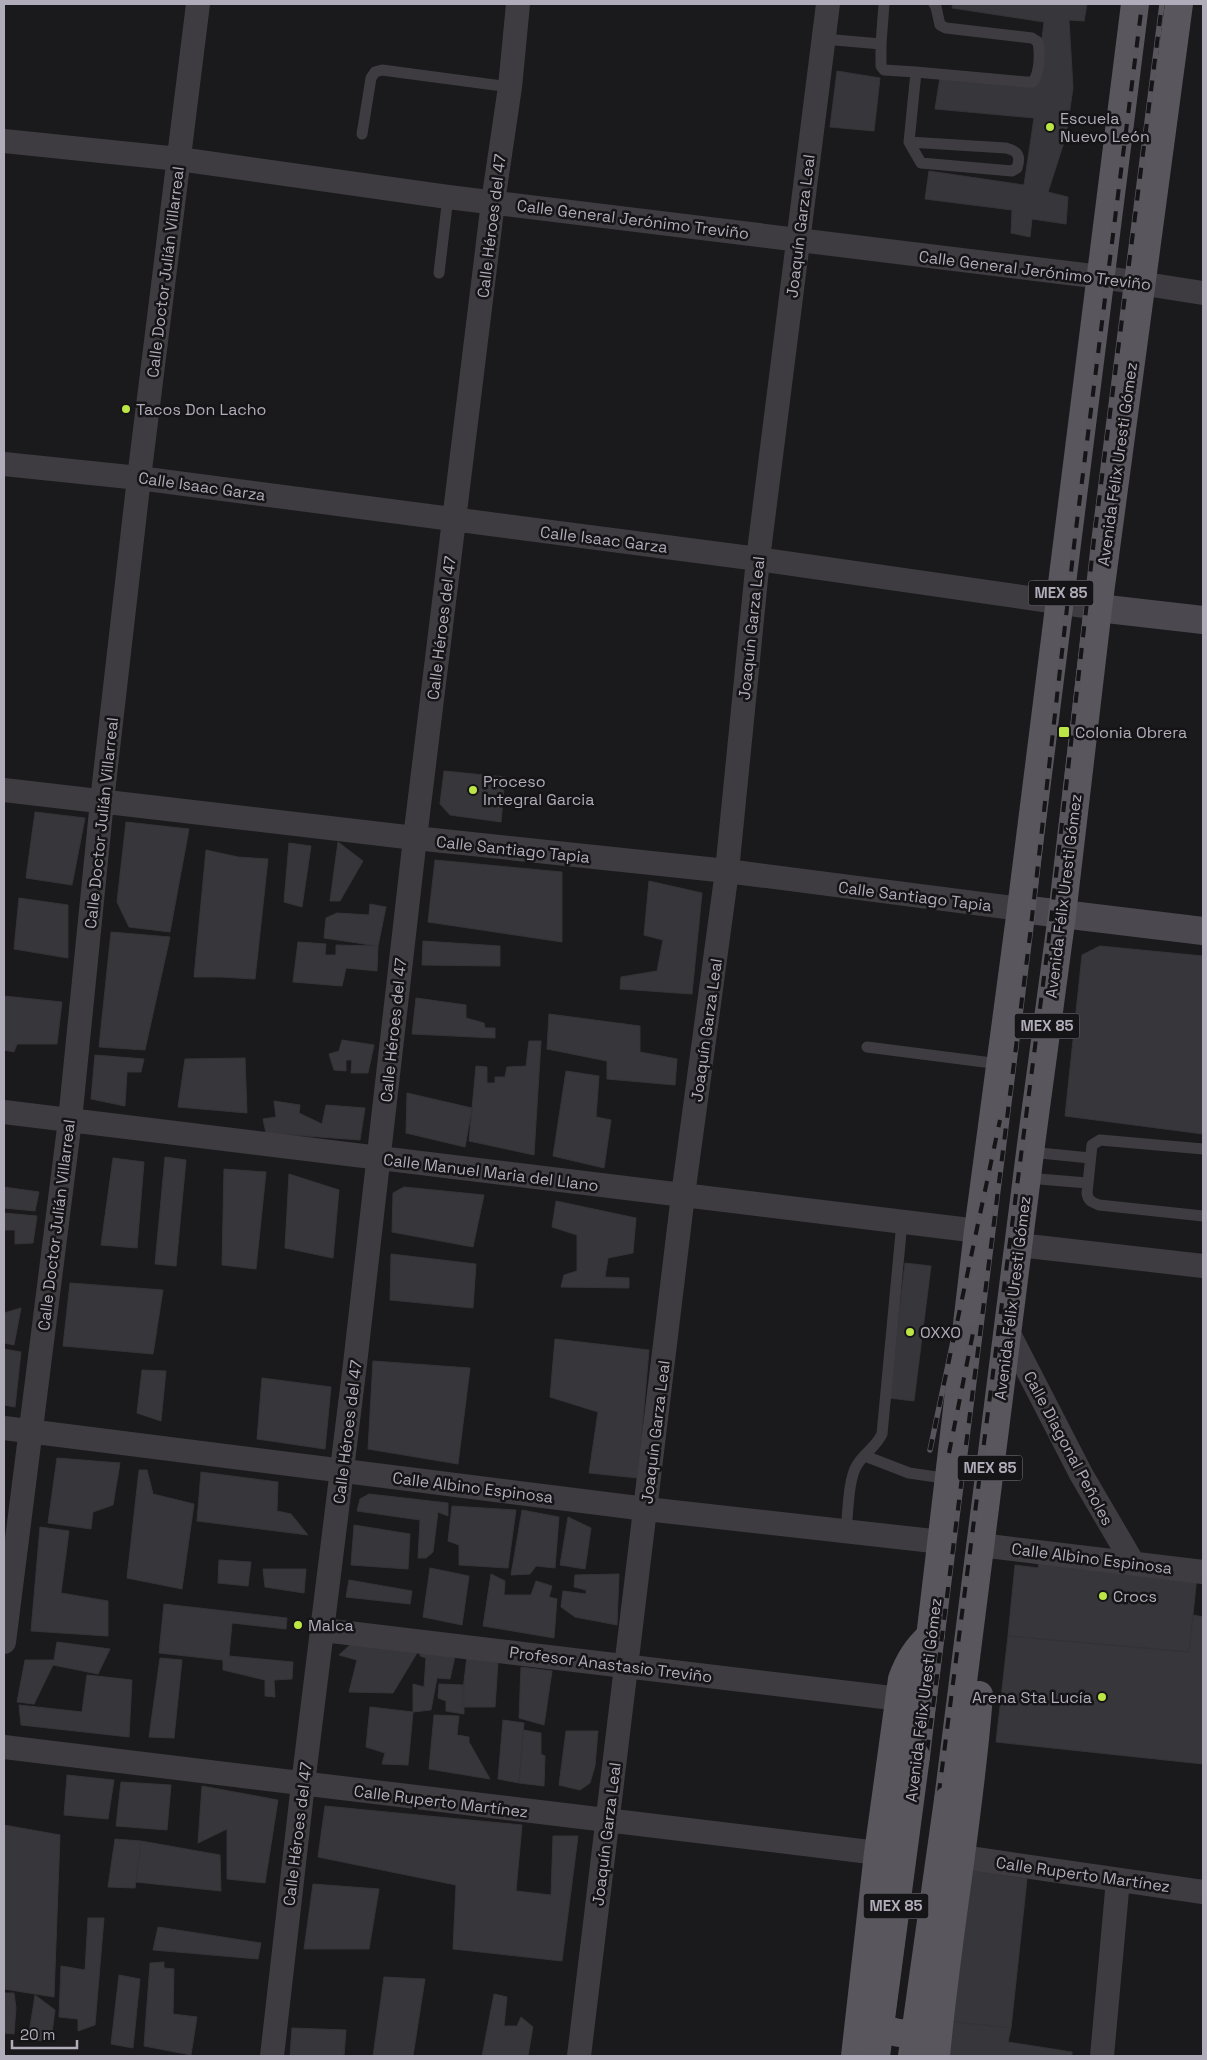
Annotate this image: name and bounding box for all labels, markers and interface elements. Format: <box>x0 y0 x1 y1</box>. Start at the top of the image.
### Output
place label: Escuela Nuevo León <box>1060 108 1150 147</box>
marker: Escuela Nuevo León <box>1044 121 1056 133</box>
street label: Calle Héroes del 47 <box>472 153 511 299</box>
street label: Joaquín Garza Leal <box>781 153 820 299</box>
street label: Calle Doctor Julián Villarreal <box>142 165 189 379</box>
street label: Calle General Jerónimo Treviño <box>516 195 750 244</box>
street label: Calle General Jerónimo Treviño <box>918 246 1152 295</box>
street label: Avenida Félix Uresti Gómez <box>1093 361 1142 567</box>
place label: Tacos Don Lacho <box>136 399 266 420</box>
marker: Tacos Don Lacho <box>120 403 132 415</box>
street label: Calle Isaac Garza <box>137 467 267 506</box>
street label: Calle Isaac Garza <box>539 521 669 558</box>
street label: Calle Héroes del 47 <box>422 555 461 701</box>
street label: Joaquín Garza Leal <box>733 555 769 701</box>
road number: MEX 85 <box>1028 580 1094 606</box>
street label: Calle Doctor Julián Villarreal <box>80 716 123 930</box>
place label: Colonia Obrera <box>1075 722 1187 743</box>
marker: Colonia Obrera <box>1057 725 1071 739</box>
place label: Proceso Integral Garcia <box>483 771 595 810</box>
marker: Proceso Integral Garcia <box>467 784 479 796</box>
street label: Avenida Félix Uresti Gómez <box>1041 793 1086 999</box>
street label: Calle Santiago Tapia <box>435 831 591 868</box>
street label: Calle Santiago Tapia <box>837 877 993 916</box>
street label: Calle Héroes del 47 <box>375 957 412 1103</box>
street label: Joaquín Garza Leal <box>686 957 727 1103</box>
road number: MEX 85 <box>1014 1014 1080 1038</box>
street label: Calle Doctor Julián Villarreal <box>33 1118 80 1332</box>
street label: Calle Manuel Maria del Llano <box>382 1149 600 1196</box>
street label: Avenida Félix Uresti Gómez <box>990 1195 1035 1401</box>
place label: OXXO <box>920 1322 961 1343</box>
marker: OXXO <box>904 1326 916 1338</box>
street label: Calle Héroes del 47 <box>328 1359 367 1505</box>
street label: Joaquín Garza Leal <box>636 1359 675 1505</box>
street label: Calle Diagonal Peñoles <box>1019 1367 1118 1529</box>
road number: MEX 85 <box>958 1456 1022 1480</box>
street label: Calle Albino Espinosa <box>391 1467 554 1508</box>
street label: Calle Albino Espinosa <box>1010 1538 1173 1579</box>
place label: Crocs <box>1113 1586 1157 1607</box>
marker: Crocs <box>1097 1590 1109 1602</box>
street label: Avenida Félix Uresti Gómez <box>901 1597 946 1803</box>
place label: Malca <box>308 1615 354 1636</box>
marker: Malca <box>292 1619 304 1631</box>
street label: Profesor Anastasio Treviño <box>508 1642 714 1687</box>
place label: Arena Sta Lucía <box>972 1687 1092 1708</box>
marker: Arena Sta Lucía <box>1096 1691 1108 1703</box>
street label: Calle Héroes del 47 <box>278 1761 317 1907</box>
street label: Joaquín Garza Leal <box>587 1761 626 1907</box>
street label: Calle Ruperto Martínez <box>353 1780 529 1823</box>
street label: Calle Ruperto Martínez <box>995 1852 1171 1897</box>
road number: MEX 85 <box>864 1894 928 1918</box>
scale bar <box>12 2018 78 2050</box>
text: 20 m <box>20 2025 55 2044</box>

